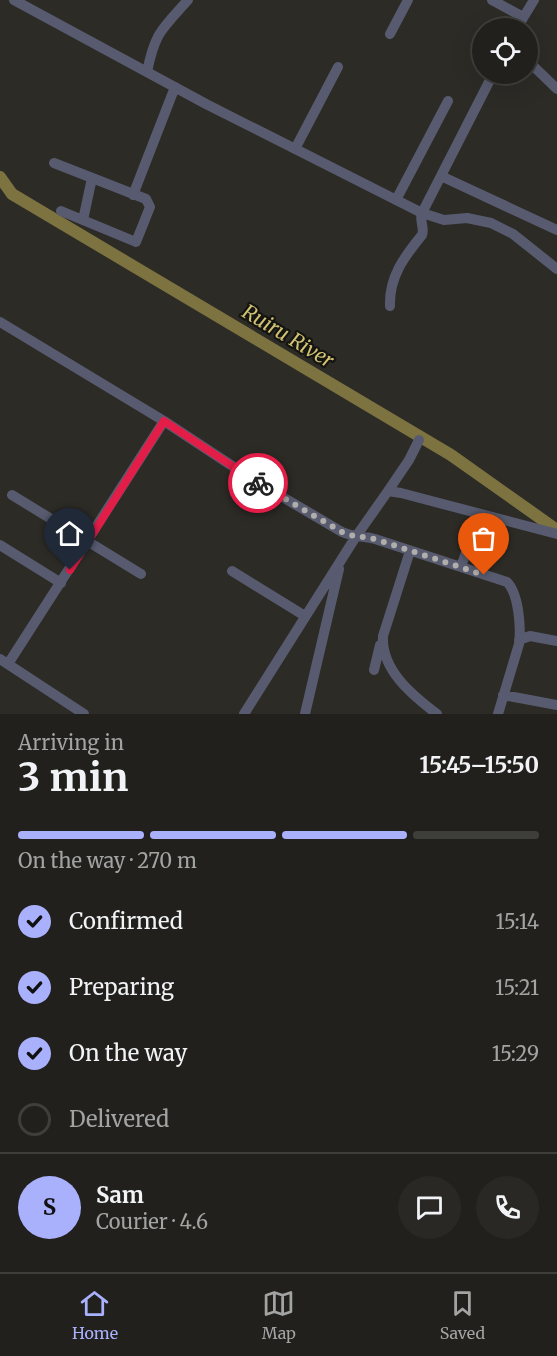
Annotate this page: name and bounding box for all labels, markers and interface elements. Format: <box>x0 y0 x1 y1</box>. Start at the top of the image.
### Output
map controls <box>472 18 538 84</box>
button: locate <box>472 18 538 84</box>
water label: Ruiru River <box>238 299 339 373</box>
courier <box>228 453 288 513</box>
icon: bike <box>242 467 275 500</box>
pin <box>44 508 95 570</box>
pin <box>458 513 509 575</box>
icon: home <box>53 517 86 550</box>
icon: bag <box>467 522 500 555</box>
text: Arriving in <box>18 730 124 755</box>
text: 15:45–15:50 <box>420 751 539 779</box>
text: 3 min <box>18 753 128 802</box>
text: On the way · 270 m <box>18 848 197 873</box>
icon: check <box>18 905 51 938</box>
text: Confirmed <box>69 907 183 935</box>
text: 15:14 <box>496 909 539 934</box>
icon: check <box>18 971 51 1004</box>
text: Preparing <box>69 973 174 1001</box>
text: 15:21 <box>495 975 539 1000</box>
icon: check <box>18 1037 51 1070</box>
text: On the way <box>69 1039 187 1067</box>
text: 15:29 <box>492 1041 539 1066</box>
text: Delivered <box>69 1105 169 1133</box>
button: chat <box>398 1176 461 1239</box>
button: phone <box>476 1176 539 1239</box>
text: Sam <box>96 1181 144 1209</box>
text: S <box>43 1193 56 1221</box>
text: Courier · 4.6 <box>96 1209 208 1234</box>
tab: Home <box>72 1287 118 1343</box>
tab: Map <box>262 1287 296 1343</box>
tab: Saved <box>440 1287 485 1343</box>

